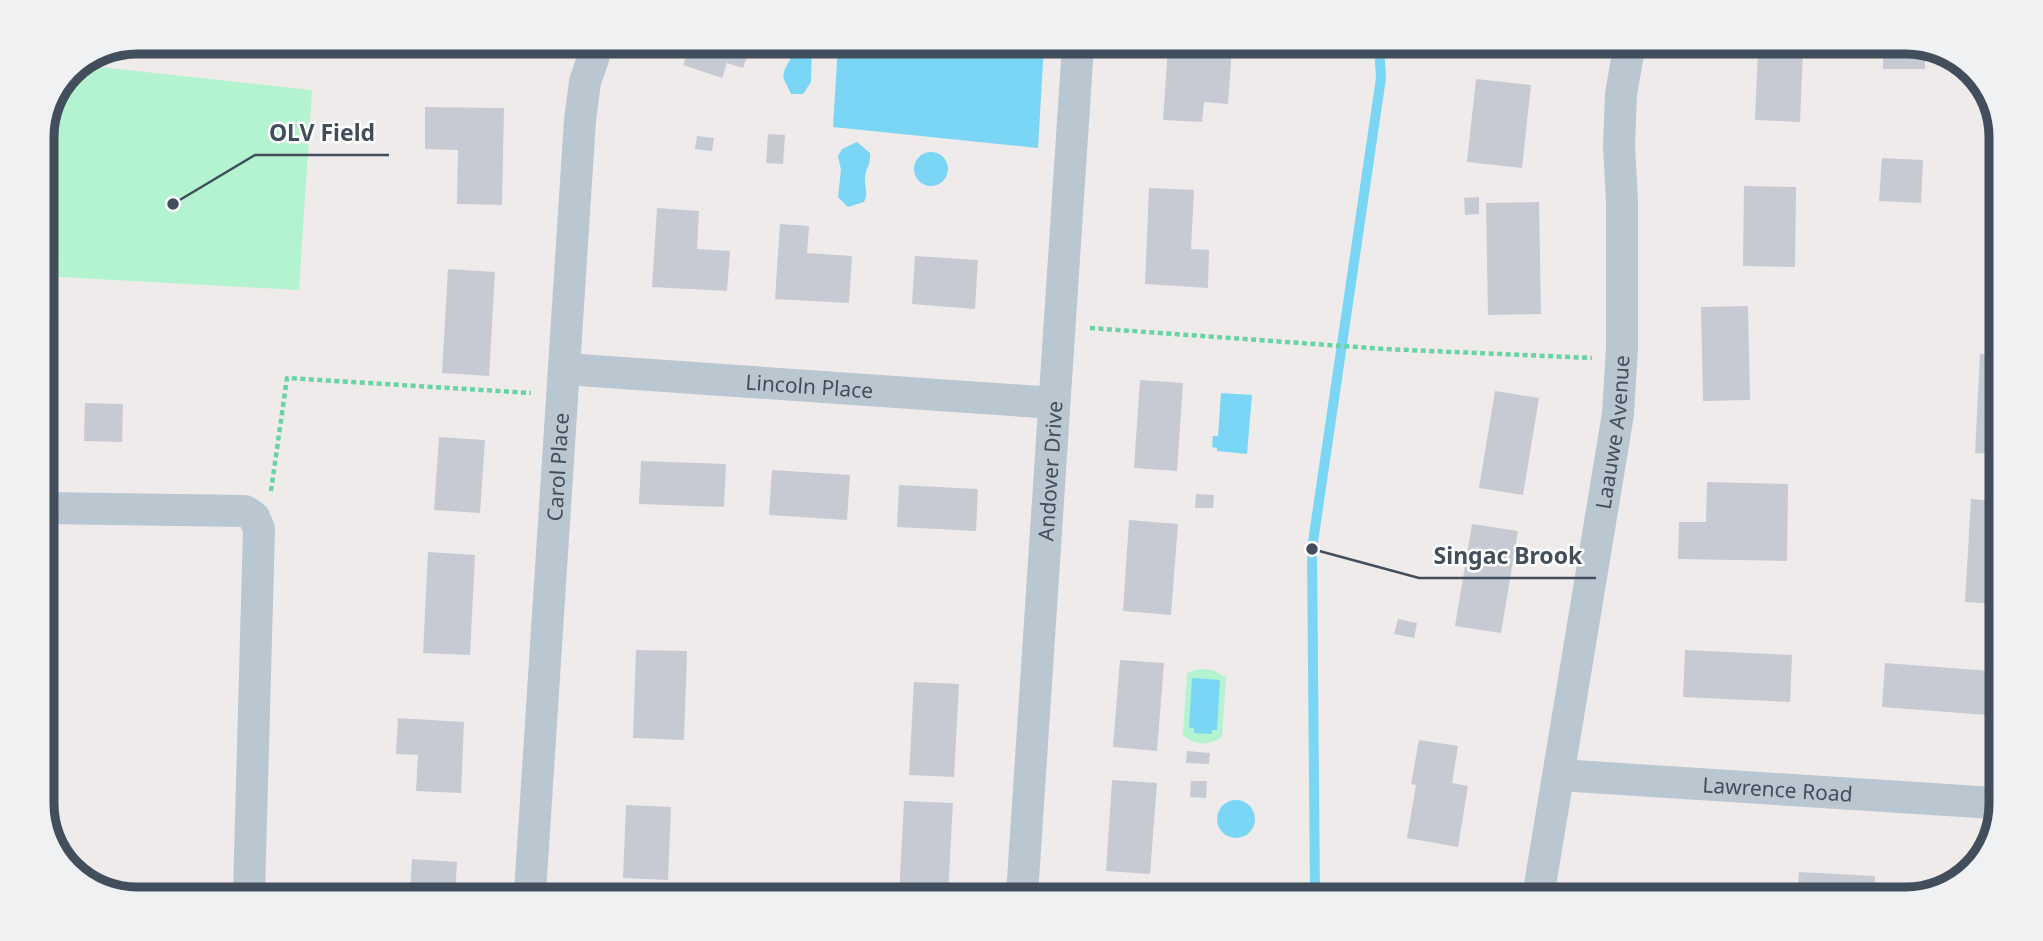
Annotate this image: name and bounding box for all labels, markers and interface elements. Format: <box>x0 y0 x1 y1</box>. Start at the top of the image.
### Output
callout: OLV Field <box>255 111 389 155</box>
text: OLV Field <box>269 116 375 148</box>
street label: Laauwe Avenue <box>1588 354 1636 511</box>
street label: Lincoln Place <box>745 368 874 404</box>
street label: Andover Drive <box>1031 400 1069 542</box>
street label: Carol Place <box>540 412 575 522</box>
callout: Singac Brook <box>1419 534 1596 578</box>
text: Singac Brook <box>1434 539 1583 571</box>
street label: Lawrence Road <box>1702 770 1853 808</box>

